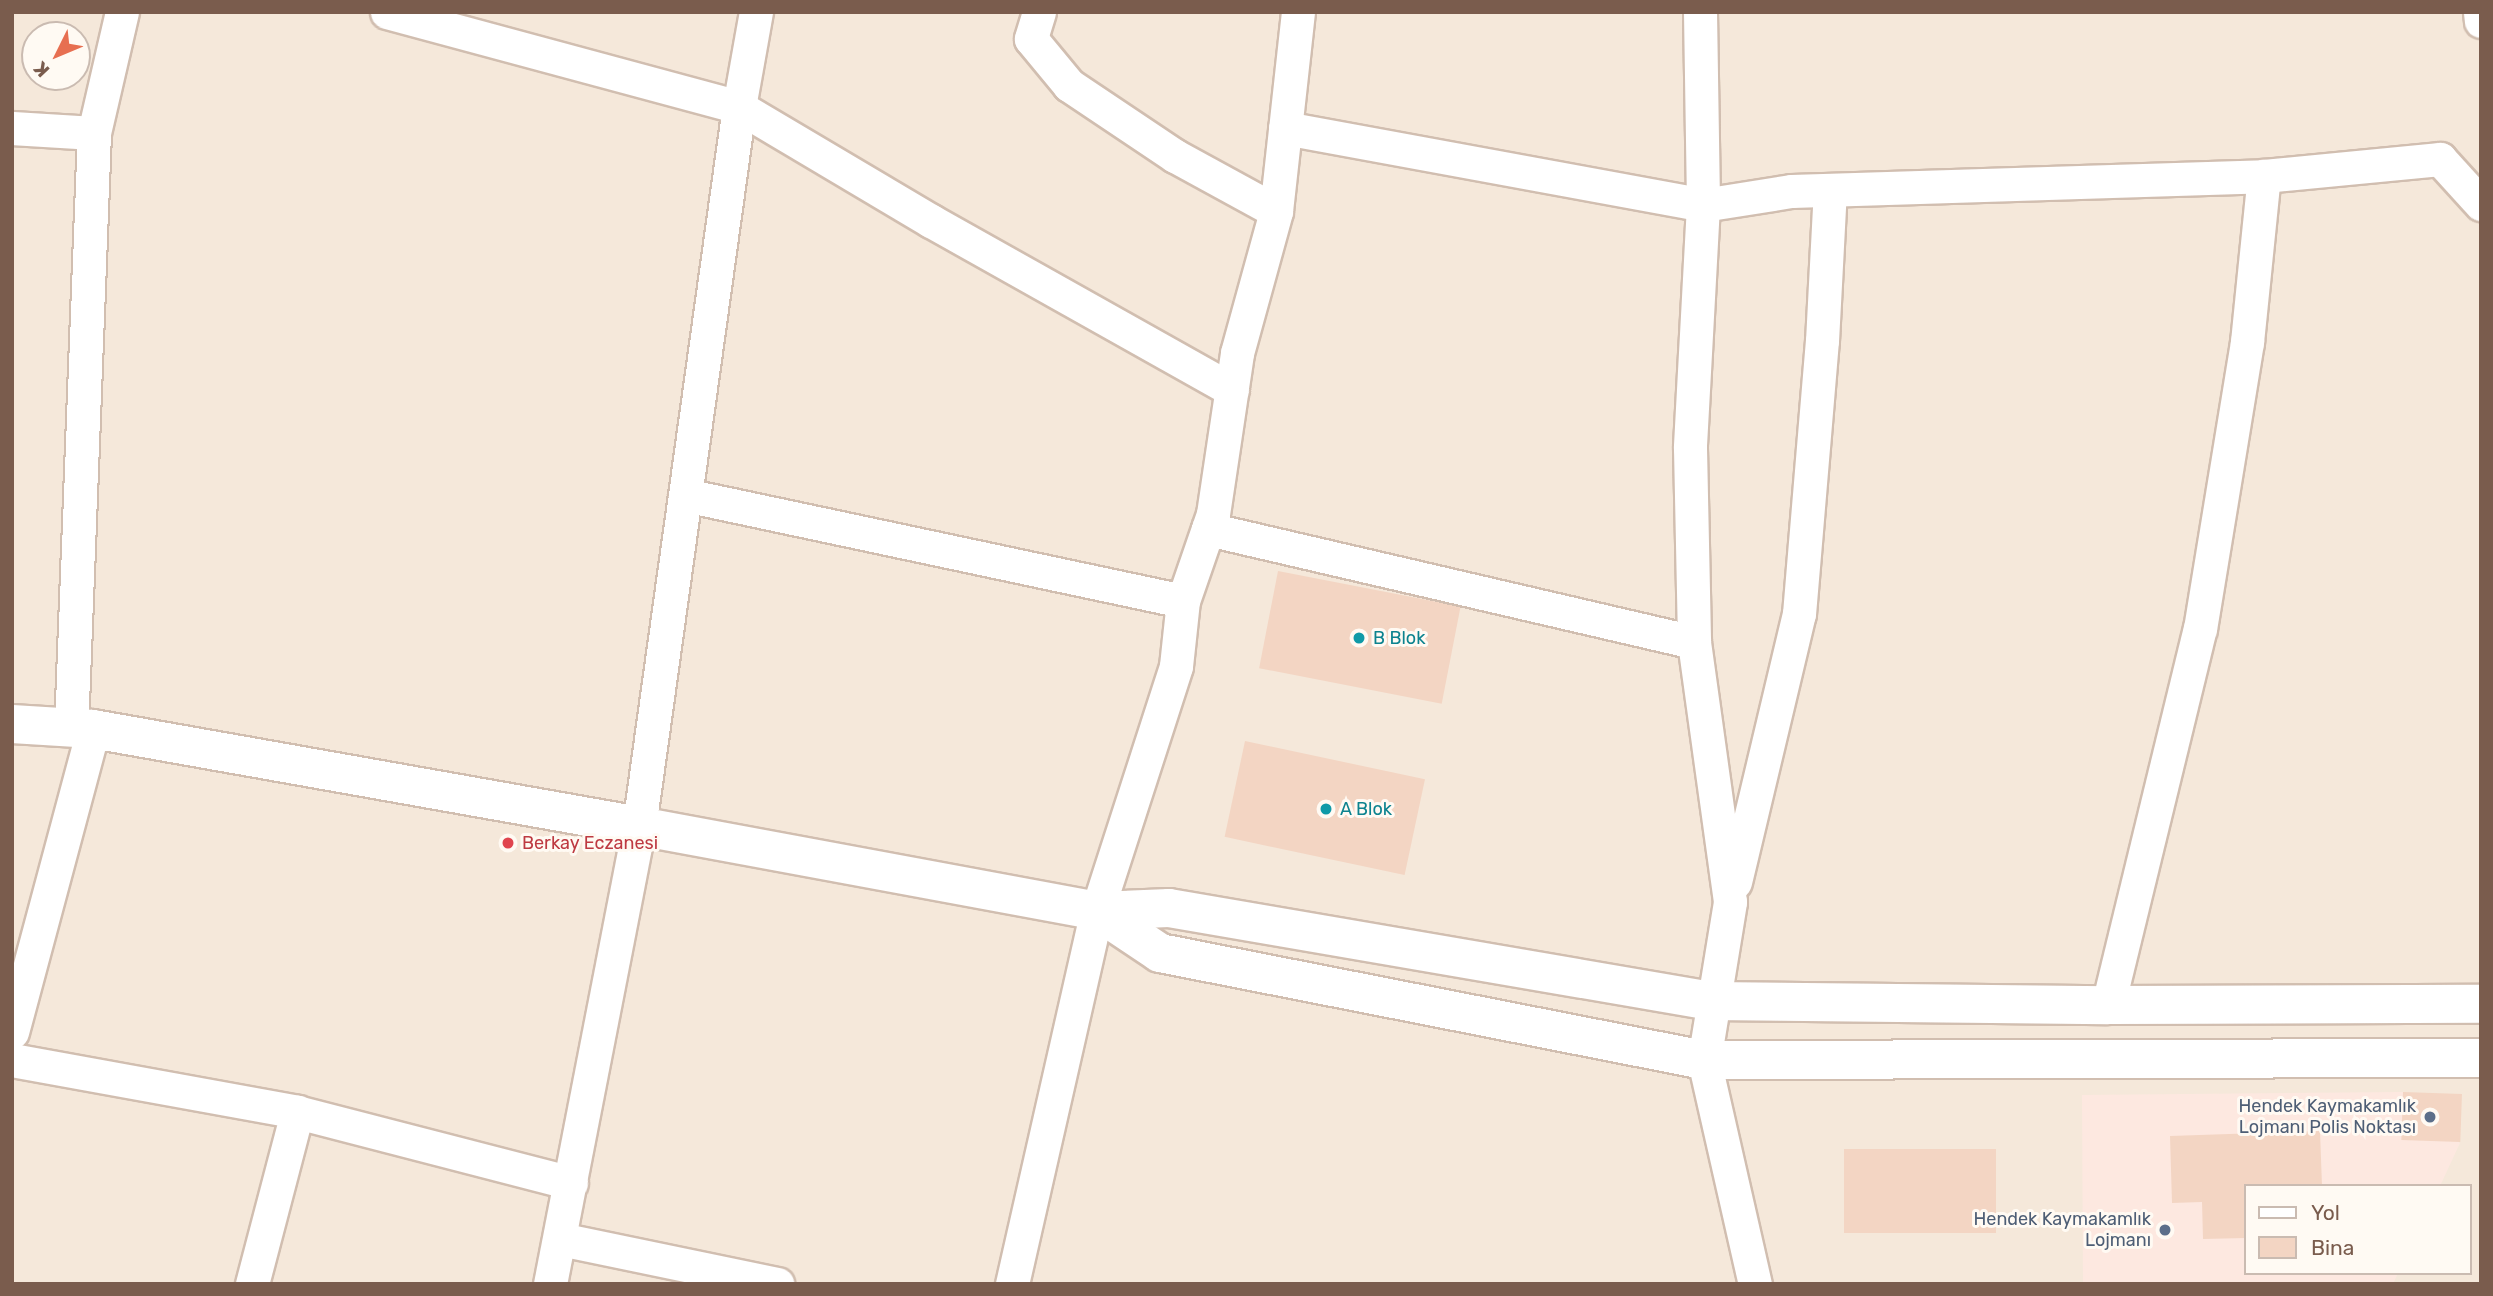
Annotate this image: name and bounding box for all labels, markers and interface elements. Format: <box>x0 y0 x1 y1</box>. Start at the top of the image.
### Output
north arrow <box>21 21 91 91</box>
text: K <box>29 57 54 82</box>
place label: B Blok <box>1373 627 1425 649</box>
marker: B Blok <box>1351 630 1367 646</box>
place label: A Blok <box>1340 798 1392 820</box>
marker: A Blok <box>1318 801 1334 817</box>
place label: Berkay Eczanesi <box>522 832 658 854</box>
marker: Berkay Eczanesi <box>500 835 516 851</box>
place label: Hendek Kaymakamlık Lojmanı Polis Noktası <box>2238 1096 2416 1138</box>
marker: Hendek Kaymakamlık Lojmanı Polis Noktası <box>2422 1109 2438 1125</box>
legend <box>2244 1184 2472 1275</box>
text: Yol <box>2311 1200 2340 1225</box>
place label: Hendek Kaymakamlık Lojmanı <box>1973 1209 2151 1252</box>
marker: Hendek Kaymakamlık Lojmanı <box>2157 1222 2173 1238</box>
text: Bina <box>2311 1235 2354 1260</box>

